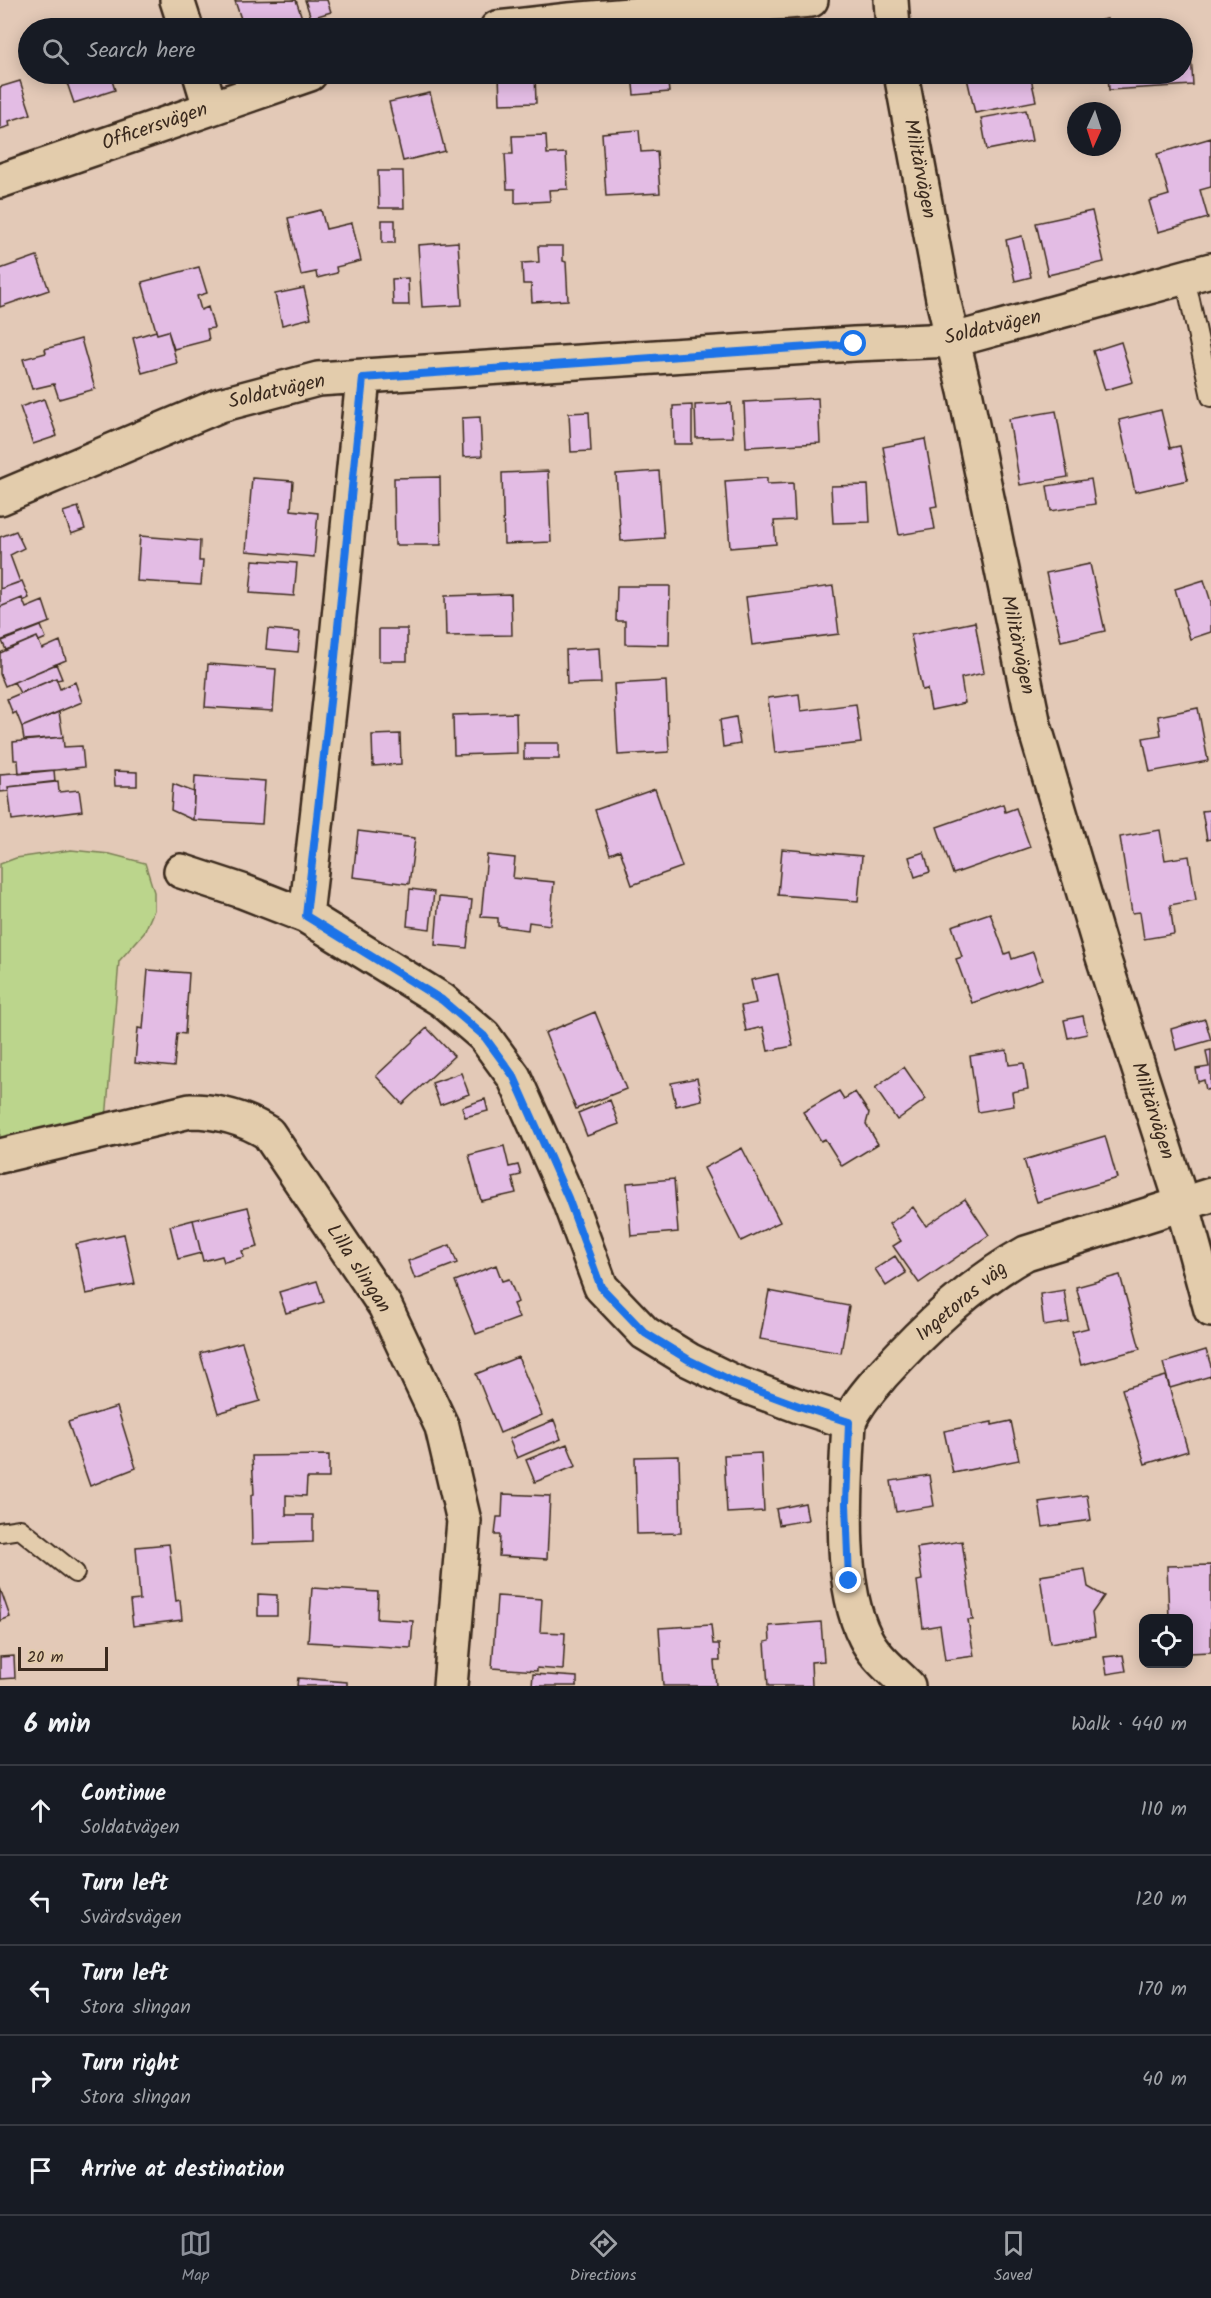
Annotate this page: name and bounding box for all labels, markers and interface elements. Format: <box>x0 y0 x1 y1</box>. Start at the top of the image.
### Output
search box <box>18 18 1193 84</box>
text: Search here <box>87 34 195 69</box>
icon: search <box>39 35 72 68</box>
street label: Officersvägen <box>98 94 212 160</box>
north arrow <box>1067 102 1121 156</box>
street label: Militärvägen <box>894 116 944 222</box>
street label: Soldatvägen <box>941 301 1045 355</box>
route start <box>840 330 866 356</box>
street label: Soldatvägen <box>225 365 329 419</box>
street label: Militärvägen <box>991 592 1043 698</box>
street label: Militärvägen <box>1121 1058 1183 1164</box>
street label: Lilla slingan <box>317 1218 399 1320</box>
street label: Ingetoras väg <box>909 1254 1015 1350</box>
route end <box>835 1567 861 1593</box>
map controls <box>1139 1614 1193 1668</box>
button: locate <box>1139 1614 1193 1668</box>
scale bar <box>18 1644 108 1672</box>
text: 20 m <box>27 1645 63 1670</box>
text: 6 min <box>24 1704 91 1746</box>
text: Walk · 440 m <box>1071 1709 1187 1741</box>
text: Continue <box>81 1777 166 1812</box>
icon: ahead <box>24 1794 57 1827</box>
text: 110 m <box>1141 1794 1187 1826</box>
text: Soldatvägen <box>81 1812 180 1844</box>
text: Turn left <box>81 1867 168 1902</box>
icon: left <box>24 1884 57 1917</box>
text: 120 m <box>1135 1884 1187 1916</box>
text: Svärdsvägen <box>81 1902 182 1934</box>
text: Turn left <box>81 1957 168 1992</box>
icon: left <box>24 1974 57 2007</box>
text: 170 m <box>1138 1974 1187 2006</box>
text: Stora slingan <box>81 1992 191 2024</box>
text: Turn right <box>81 2047 179 2082</box>
icon: right <box>24 2064 57 2097</box>
text: 40 m <box>1142 2064 1187 2096</box>
text: Stora slingan <box>81 2082 191 2114</box>
text: Arrive at destination <box>81 2153 284 2188</box>
icon: arrive <box>24 2154 57 2187</box>
tab: Map <box>179 2227 212 2288</box>
tab: Directions <box>570 2227 636 2288</box>
tab: Saved <box>994 2227 1032 2288</box>

